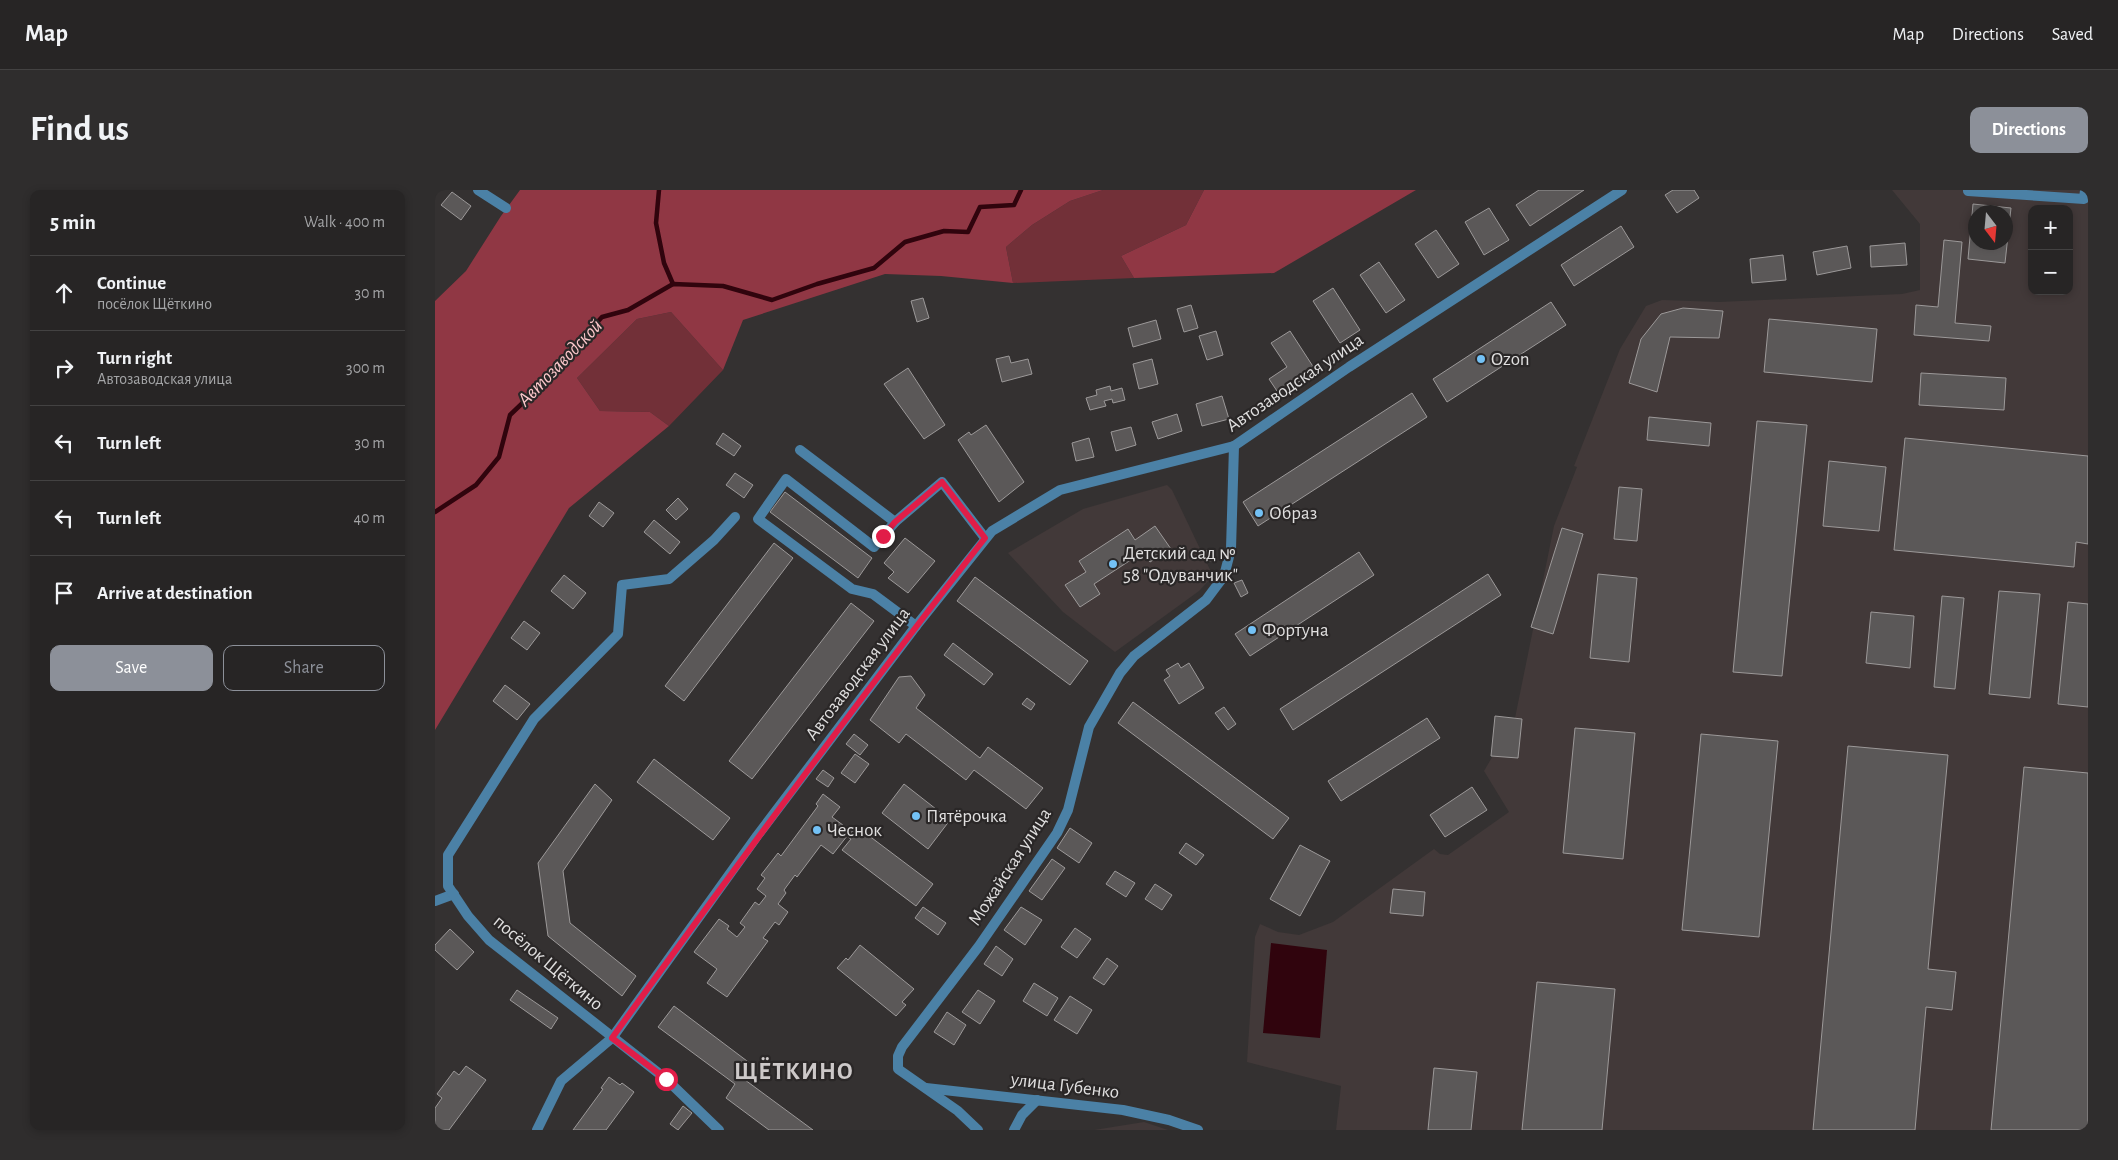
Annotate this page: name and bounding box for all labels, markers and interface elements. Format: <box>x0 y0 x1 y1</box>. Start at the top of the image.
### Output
text: Map <box>25 22 68 46</box>
text: Map <box>1893 26 1924 44</box>
text: Directions <box>1952 26 2024 44</box>
text: Saved <box>2052 26 2093 44</box>
button: Directions <box>1970 107 2088 153</box>
text: Find us <box>30 112 129 147</box>
north arrow <box>1968 205 2013 250</box>
map controls <box>2028 205 2073 295</box>
button: + <box>2028 205 2073 250</box>
text: 5 min <box>50 212 96 233</box>
text: Walk · 400 m <box>304 214 385 230</box>
button: − <box>2028 250 2073 295</box>
text: Continue <box>97 274 166 293</box>
icon: ahead <box>50 279 78 307</box>
text: 30 m <box>355 285 385 301</box>
text: посёлок Щёткино <box>97 296 212 312</box>
water label: Автозаводской <box>513 316 606 411</box>
street label: Автозаводская улица <box>1223 330 1367 436</box>
text: Turn right <box>97 349 172 368</box>
place label: Ozon <box>1491 350 1530 369</box>
marker: Ozon <box>1475 353 1487 365</box>
icon: right <box>50 354 78 382</box>
text: 300 m <box>346 360 385 376</box>
text: Автозаводская улица <box>97 371 232 387</box>
icon: left <box>50 429 78 457</box>
text: Turn left <box>97 434 161 453</box>
text: 30 m <box>355 435 385 451</box>
icon: left <box>50 504 78 532</box>
place label: Образ <box>1269 504 1317 523</box>
marker: Образ <box>1253 507 1265 519</box>
text: Turn left <box>97 509 161 528</box>
text: 40 m <box>353 510 385 526</box>
route end <box>872 525 895 548</box>
place label: Детский сад № 58 "Одуванчик" <box>1123 544 1238 585</box>
marker: Детский сад № 58 "Одуванчик" <box>1107 558 1119 570</box>
icon: arrive <box>50 579 78 607</box>
text: Arrive at destination <box>97 584 253 603</box>
street label: Автозаводская улица <box>802 604 914 744</box>
place label: Фортуна <box>1262 621 1329 640</box>
marker: Фортуна <box>1246 624 1258 636</box>
button: Save <box>50 645 213 691</box>
button: Share <box>223 645 385 691</box>
street label: Можайская улица <box>965 804 1055 929</box>
place label: Пятёрочка <box>926 807 1007 826</box>
marker: Пятёрочка <box>910 810 922 822</box>
place label: Чеснок <box>827 821 882 840</box>
marker: Чеснок <box>811 824 823 836</box>
street label: посёлок Щёткино <box>490 912 606 1014</box>
district label: ЩЁТКИНО <box>734 1057 854 1084</box>
route start <box>655 1068 678 1091</box>
street label: улица Губенко <box>1009 1070 1120 1102</box>

